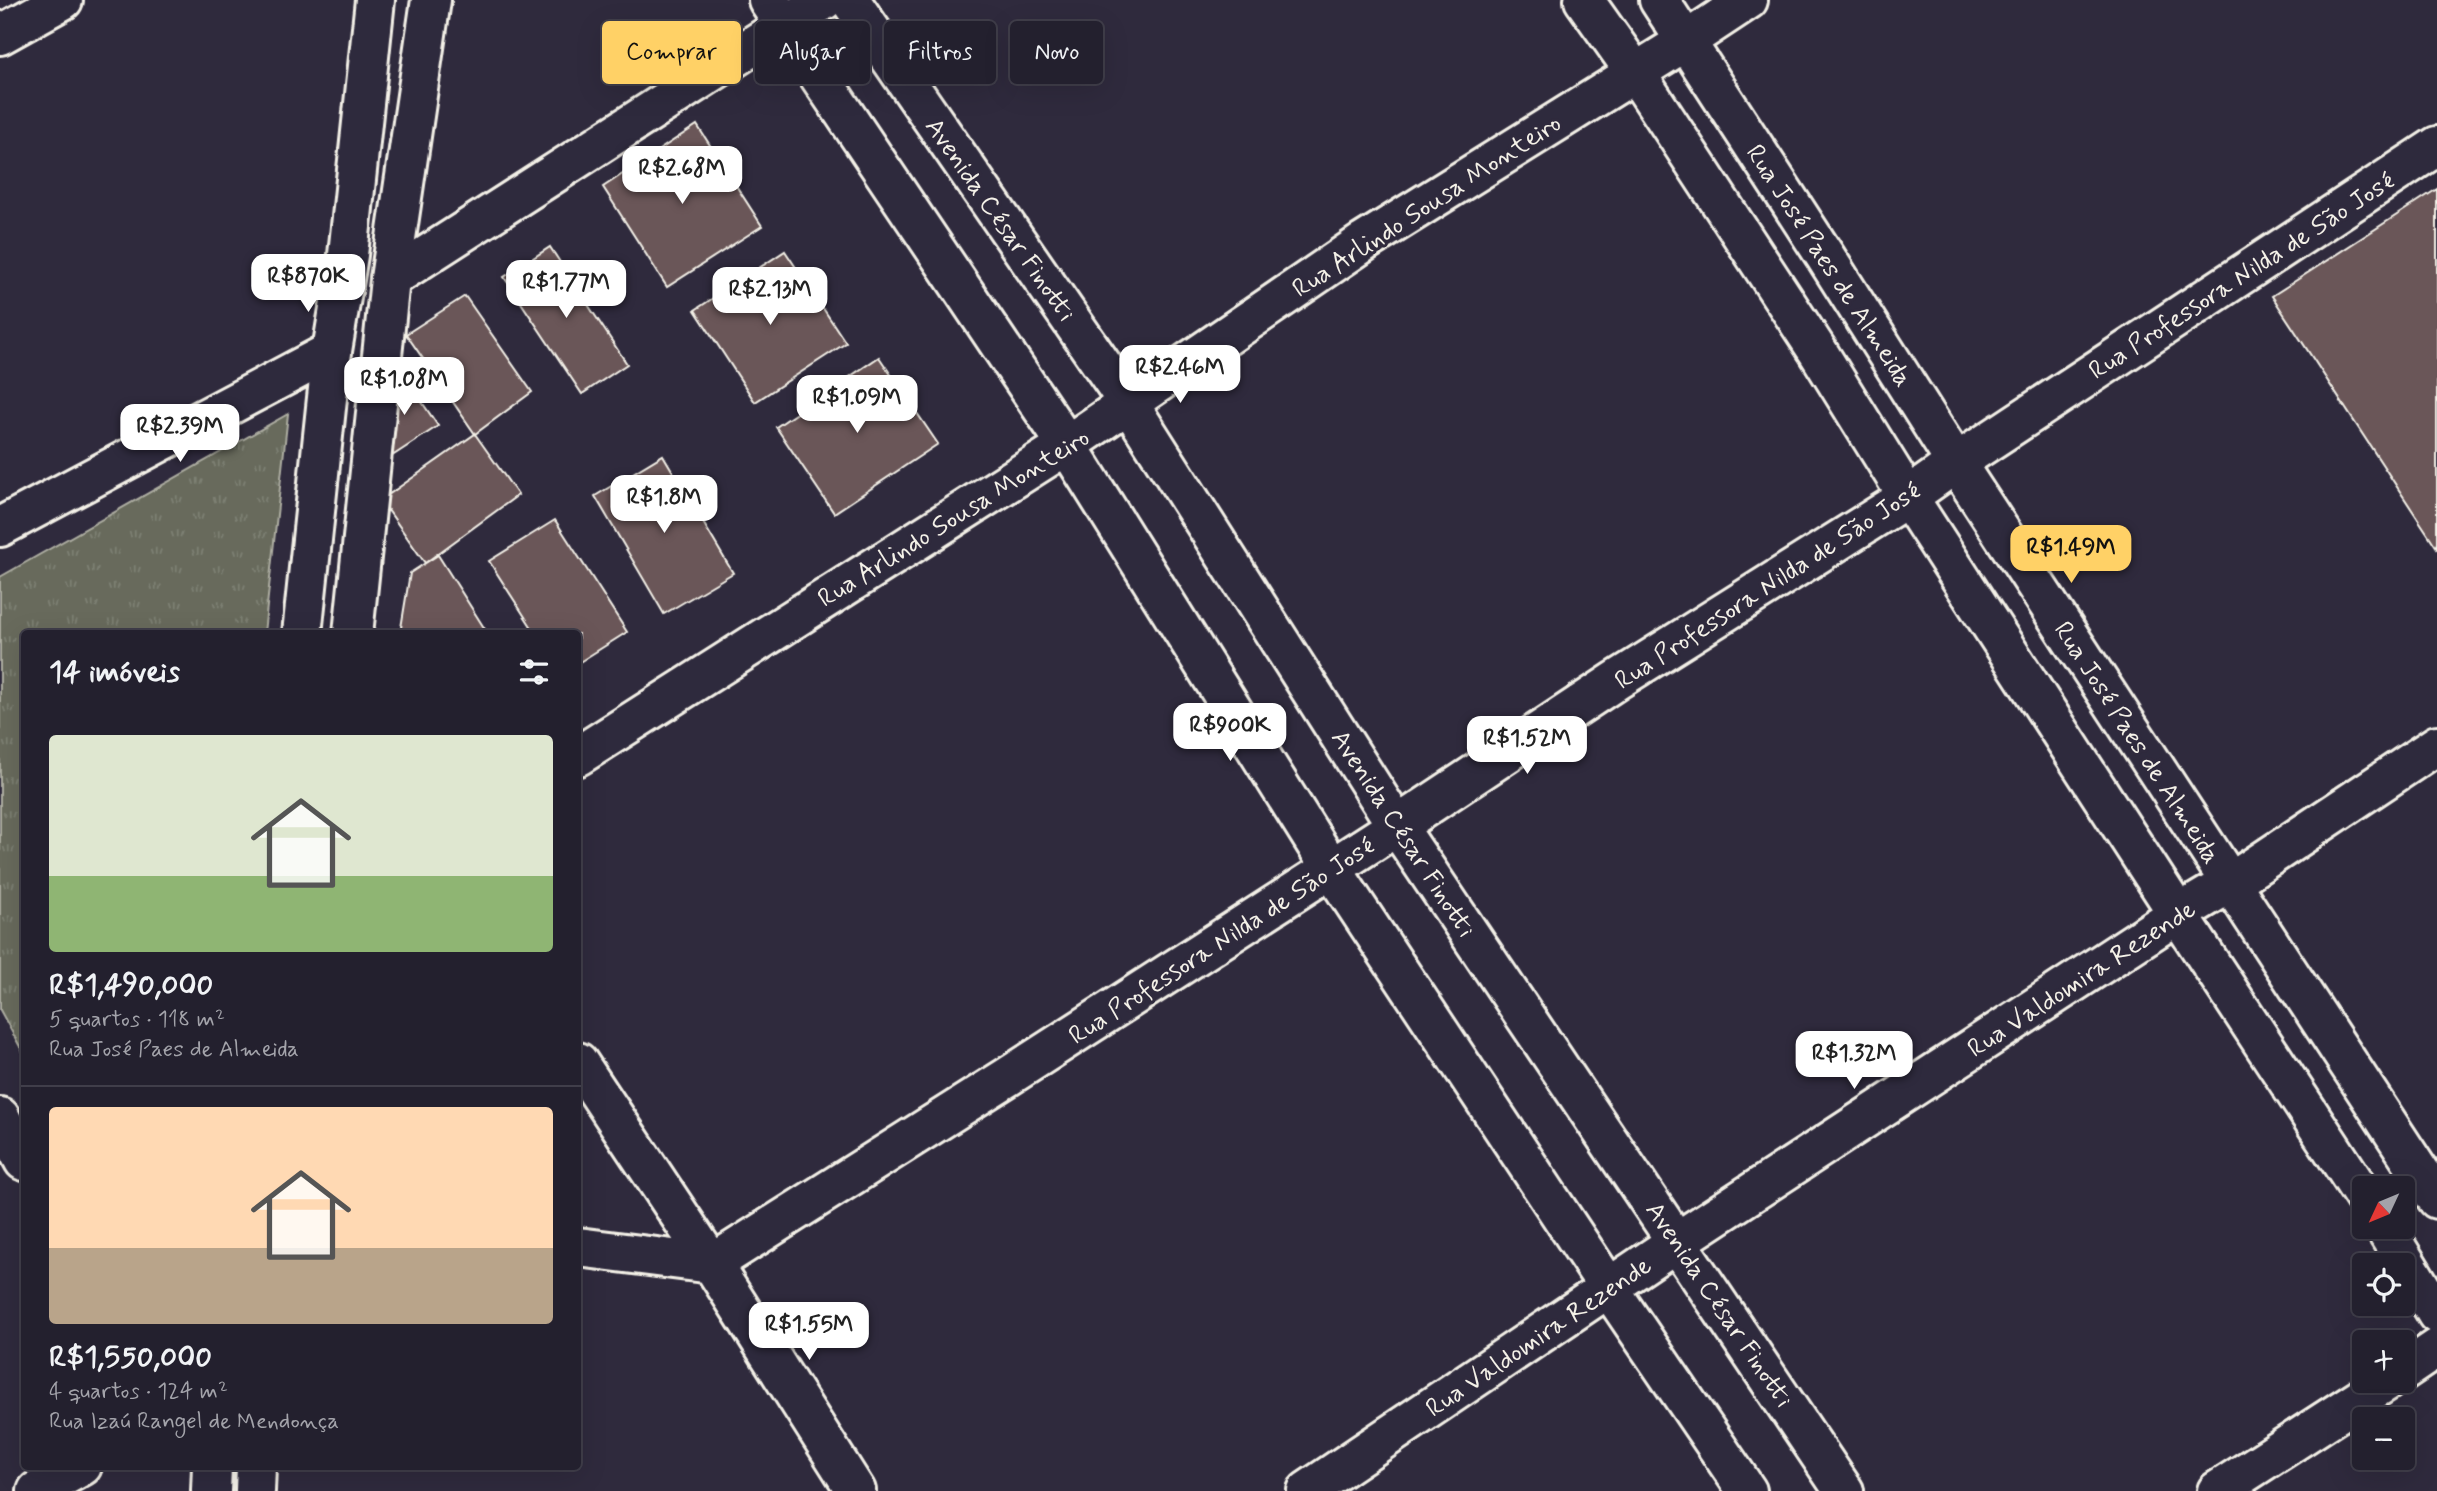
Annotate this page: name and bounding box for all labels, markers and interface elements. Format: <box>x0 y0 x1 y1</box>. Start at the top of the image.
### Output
chip: Comprar <box>602 21 741 84</box>
chip: Alugar <box>755 21 870 84</box>
chip: Filtros <box>884 21 996 84</box>
chip: Novo <box>1010 21 1103 84</box>
street label: Rua Arlindo Sousa Monteiro <box>1286 107 1568 306</box>
street label: Avenida César Finotti <box>916 112 1082 329</box>
street label: Rua José Paes de Almeida <box>1737 138 1920 394</box>
pin: R$2.68M <box>617 146 747 206</box>
text: R$2.68M <box>638 154 726 184</box>
street label: Rua Professora Nilda de São José <box>2083 165 2402 388</box>
pin: R$870K <box>251 254 365 314</box>
pin: R$1.77M <box>501 260 631 320</box>
text: R$870K <box>267 262 349 292</box>
text: R$1.77M <box>522 268 610 298</box>
pin: R$2.13M <box>705 268 835 327</box>
text: R$2.13M <box>728 275 812 305</box>
pin: R$2.46M <box>1115 346 1245 405</box>
text: R$2.46M <box>1135 353 1225 383</box>
pin: R$1.08M <box>339 358 469 417</box>
text: R$1.08M <box>360 365 448 395</box>
pin: R$1.09M <box>792 376 922 435</box>
text: R$1.09M <box>813 383 901 413</box>
pin: R$2.39M <box>115 405 245 464</box>
text: R$2.39M <box>136 412 224 442</box>
street label: Rua Arlindo Sousa Monteiro <box>812 421 1096 616</box>
street label: Rua Professora Nilda de São José <box>1609 475 1928 698</box>
pin: R$1.8M <box>607 476 721 535</box>
text: R$1.8M <box>626 483 702 513</box>
pin: R$1.49M <box>2006 526 2136 585</box>
text: R$1.49M <box>2026 533 2116 563</box>
street label: Rua José Paes de Almeida <box>2045 615 2228 871</box>
text: 14 imóveis <box>49 653 180 692</box>
icon: filters <box>515 653 553 691</box>
pin: R$900K <box>1173 704 1287 763</box>
text: R$900K <box>1189 711 1271 741</box>
pin: R$1.52M <box>1462 716 1592 776</box>
street label: Avenida César Finotti <box>1322 724 1482 944</box>
text: R$1.52M <box>1483 724 1571 754</box>
icon: home <box>238 780 364 906</box>
street label: Rua Professora Nilda de São José <box>1063 830 1382 1053</box>
street label: Rua Valdomira Rezende <box>1961 893 2203 1066</box>
text: R$1,490,000 <box>49 966 213 1005</box>
text: 5 quartos · 118 m² <box>49 1005 225 1035</box>
pin: R$1.32M <box>1789 1032 1919 1091</box>
text: Rua José Paes de Almeida <box>49 1035 299 1065</box>
text: R$1.32M <box>1812 1039 1896 1069</box>
icon: home <box>238 1152 364 1278</box>
north arrow <box>2352 1176 2415 1239</box>
map controls <box>2352 1176 2415 1470</box>
street label: Avenida César Finotti <box>1637 1196 1800 1415</box>
street label: Rua Valdomira Rezende <box>1419 1249 1659 1426</box>
button: locate <box>2352 1253 2415 1316</box>
pin: R$1.55M <box>744 1302 874 1362</box>
text: R$1.55M <box>765 1310 853 1340</box>
button: + <box>2352 1330 2415 1393</box>
text: R$1,550,000 <box>49 1338 212 1377</box>
text: 4 quartos · 124 m² <box>49 1377 228 1407</box>
text: Rua Izaú Rangel de Mendonça <box>49 1407 339 1437</box>
button: − <box>2352 1407 2415 1470</box>

